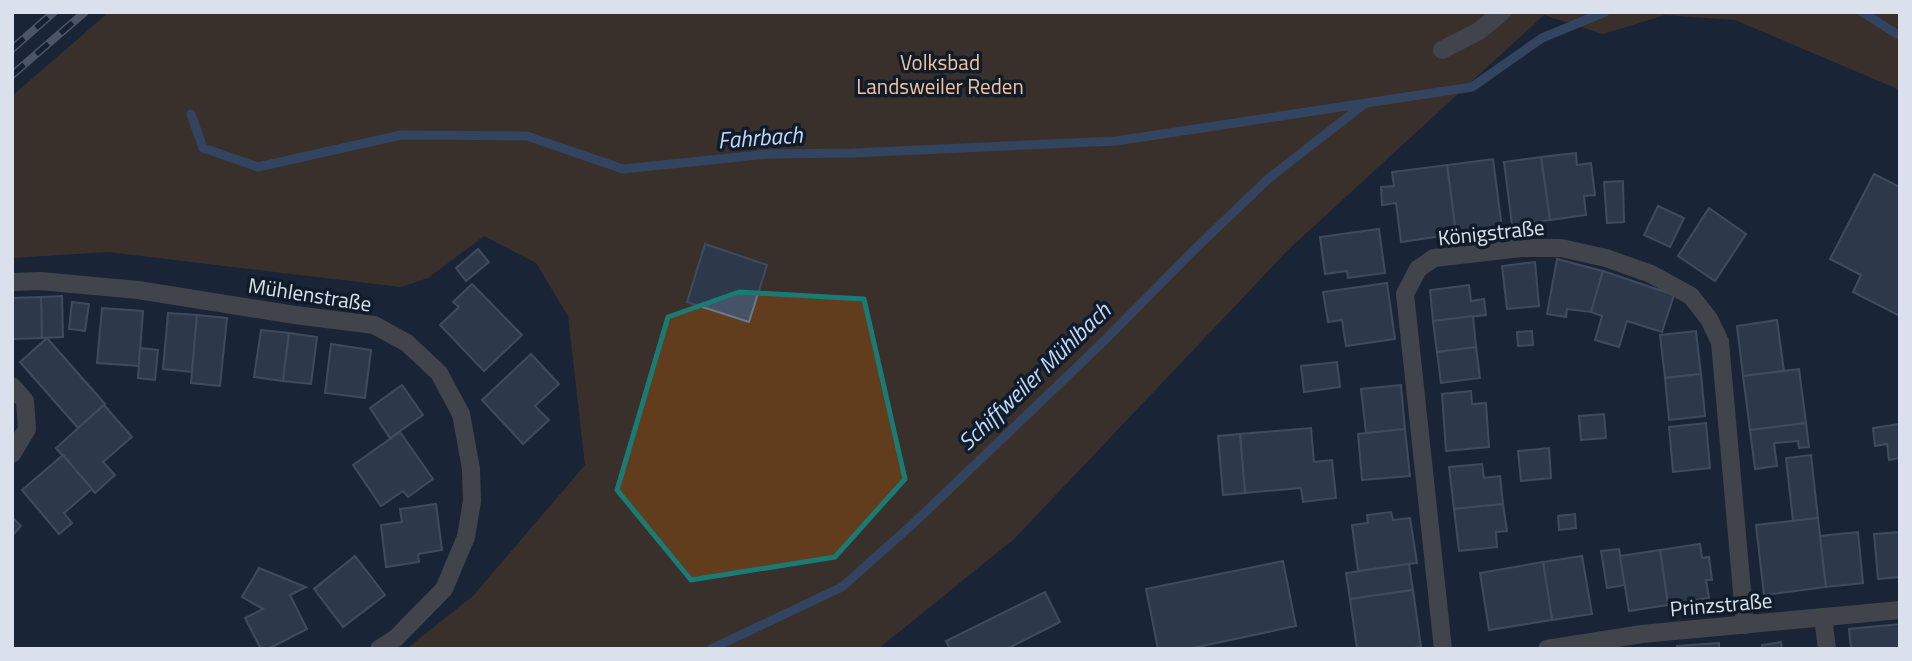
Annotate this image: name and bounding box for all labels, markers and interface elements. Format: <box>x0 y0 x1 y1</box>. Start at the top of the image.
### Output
park label: Volksbad Landsweiler Reden <box>856 46 1024 102</box>
water label: Fahrbach <box>716 117 804 157</box>
street label: Königstraße <box>1436 210 1546 254</box>
street label: Mühlenstraße <box>246 268 374 320</box>
water label: Schiffweiler Mühlbach <box>950 293 1119 458</box>
street label: Prinzstraße <box>1668 584 1774 624</box>

